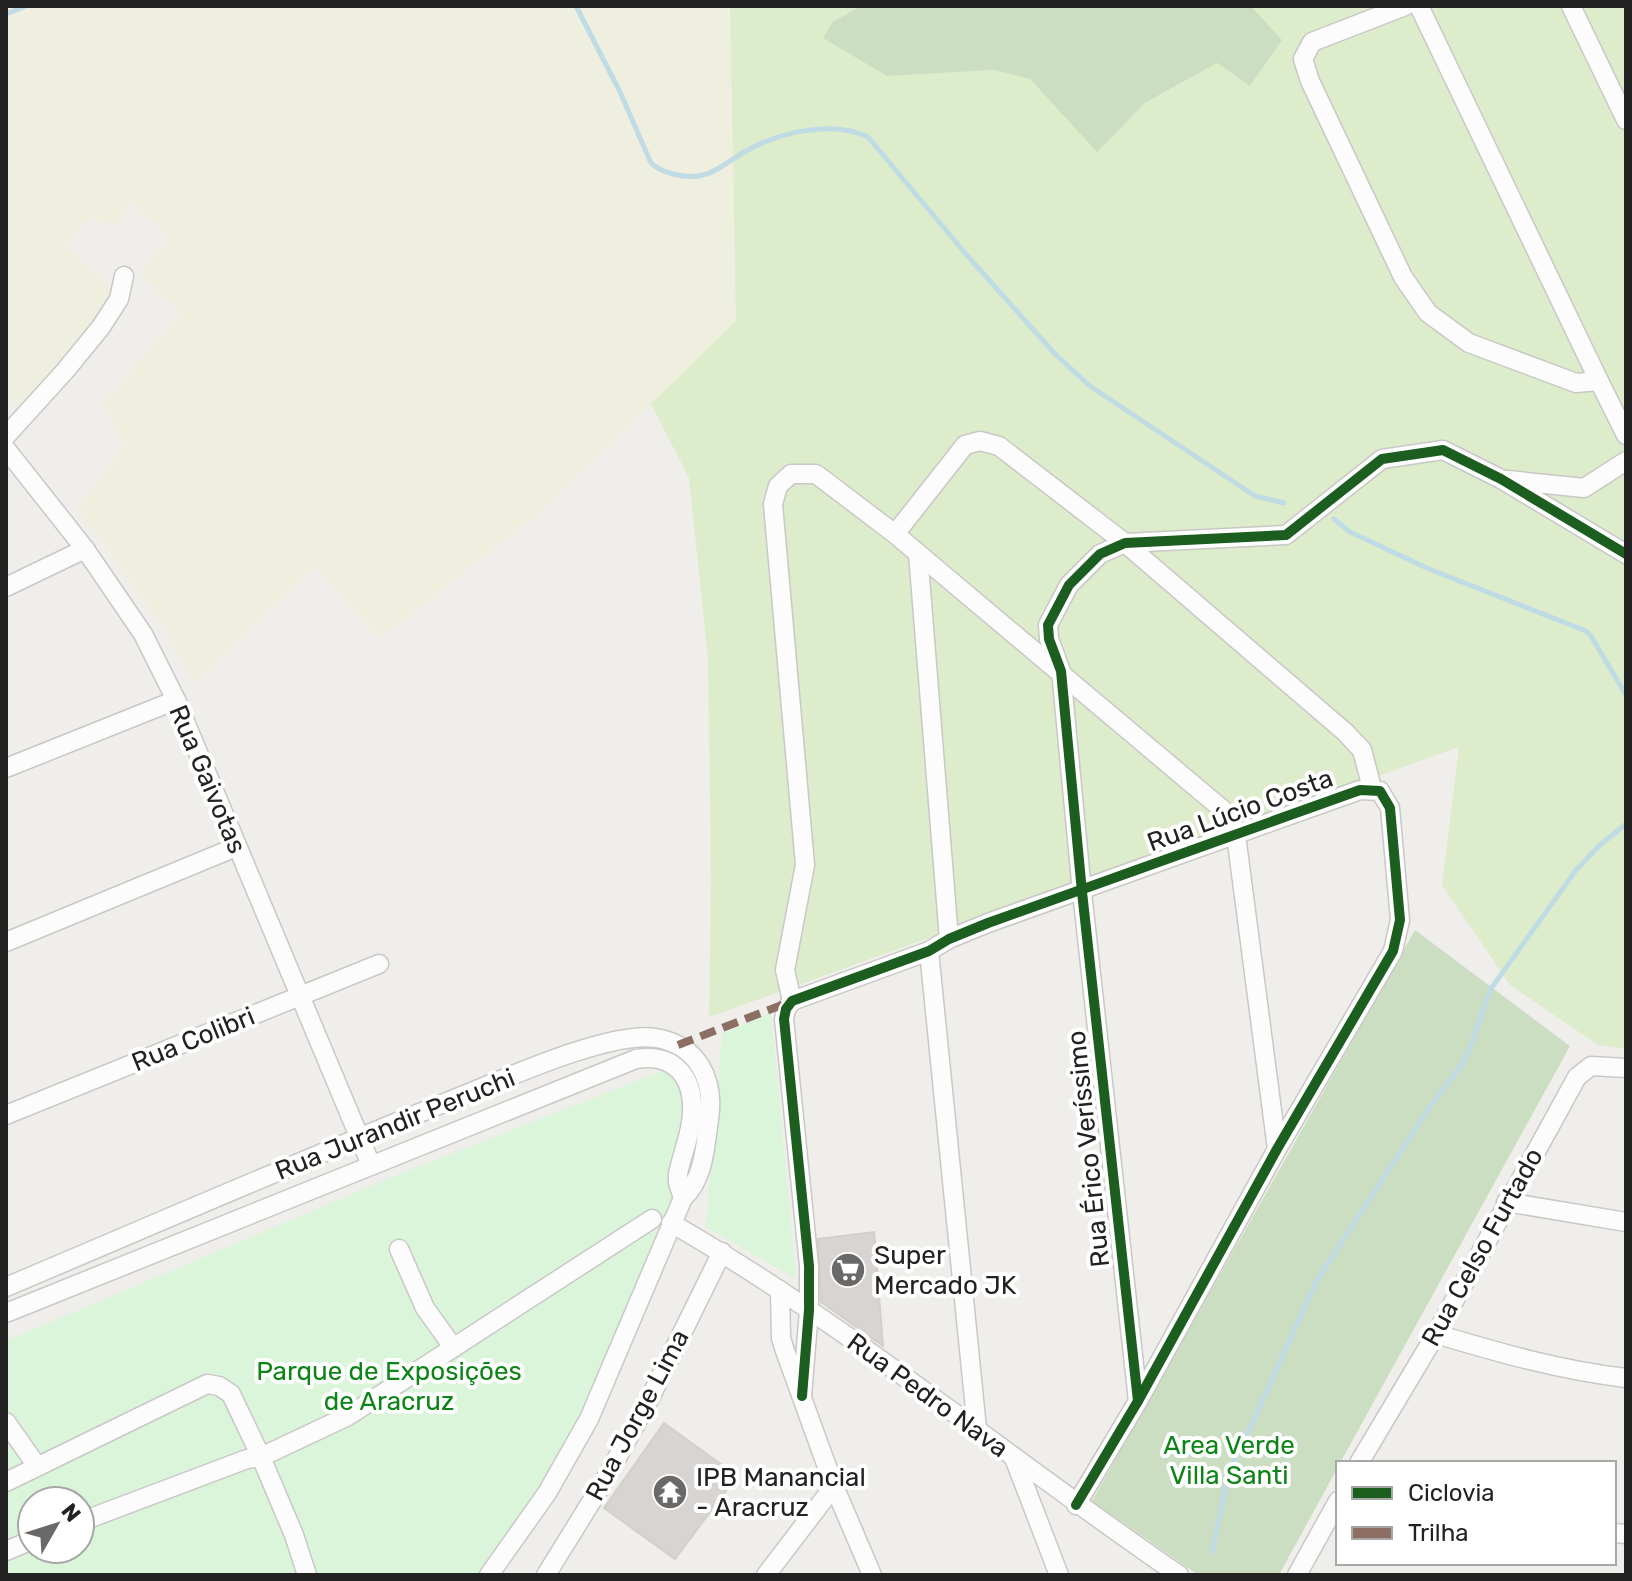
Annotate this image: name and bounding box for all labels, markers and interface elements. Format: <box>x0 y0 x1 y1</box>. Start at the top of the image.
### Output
street label: Rua Gaivotas <box>162 700 253 858</box>
street label: Rua Lúcio Costa <box>1143 763 1337 858</box>
street label: Rua Colibri <box>127 1001 259 1078</box>
street label: Rua Érico Veríssimo <box>1061 1029 1116 1269</box>
street label: Rua Jurandir Peruchi <box>271 1062 520 1187</box>
street label: Rua Celso Furtado <box>1415 1143 1550 1352</box>
place label: Super Mercado JK <box>874 1240 1017 1301</box>
supermarket icon: Super Mercado JK <box>829 1251 867 1289</box>
street label: Rua Jorge Lima <box>579 1324 696 1506</box>
street label: Rua Pedro Nava <box>841 1327 1014 1464</box>
park label: Parque de Exposições de Aracruz <box>256 1356 522 1417</box>
park label: Area Verde Villa Santi <box>1163 1430 1295 1491</box>
legend <box>1336 1461 1616 1565</box>
place label: IPB Manancial - Aracruz <box>696 1462 866 1523</box>
temple icon: IPB Manancial - Aracruz <box>651 1473 689 1511</box>
text: Ciclovia <box>1408 1479 1495 1507</box>
north arrow <box>16 1485 96 1565</box>
text: N <box>56 1498 87 1527</box>
text: Trilha <box>1408 1519 1469 1547</box>

